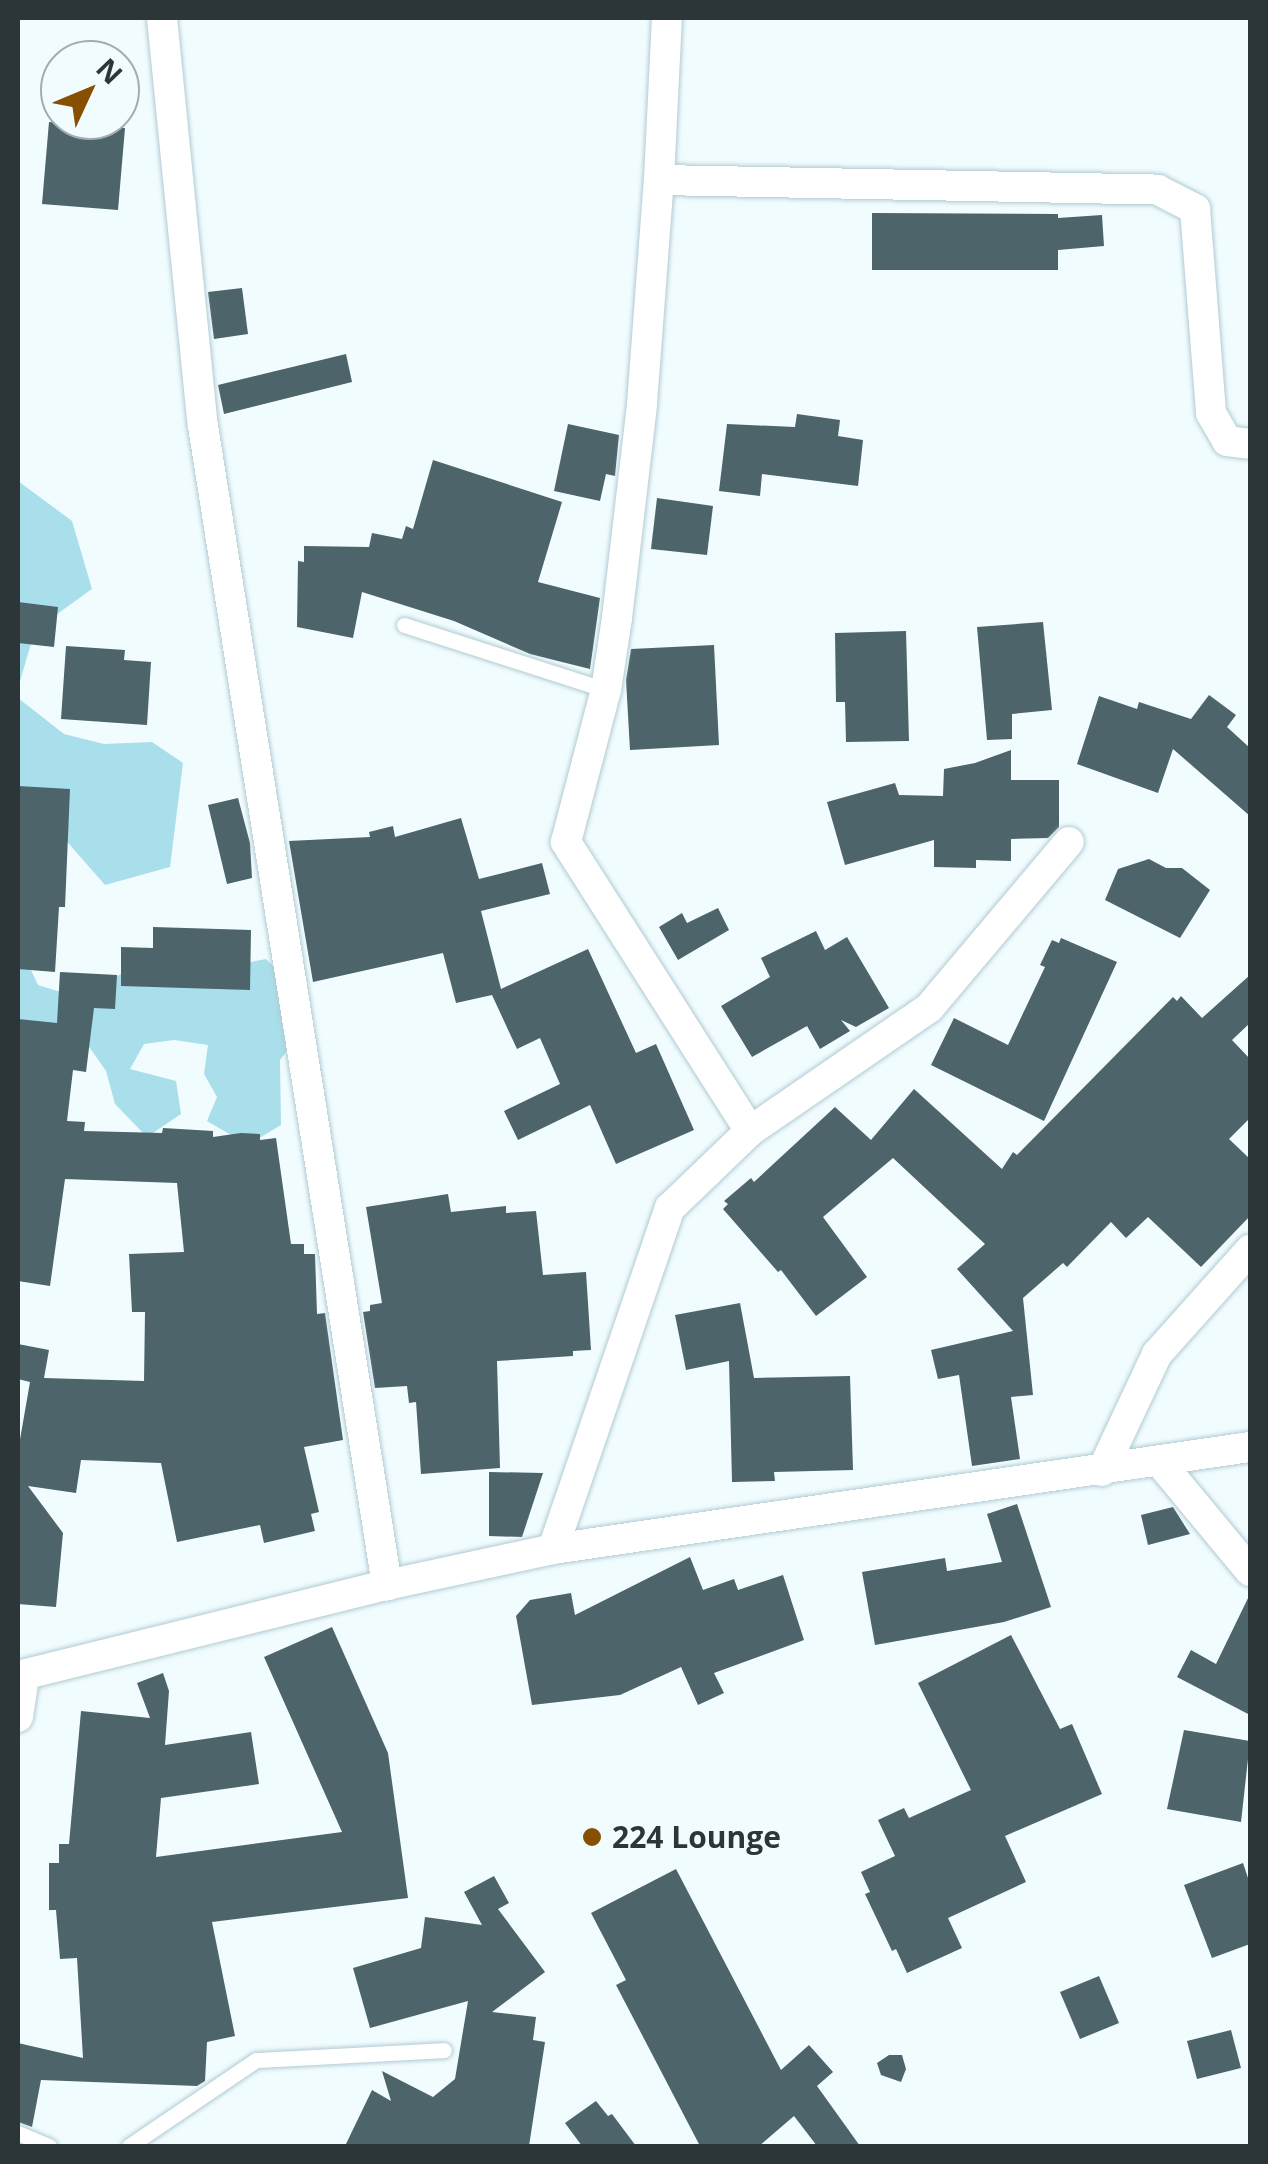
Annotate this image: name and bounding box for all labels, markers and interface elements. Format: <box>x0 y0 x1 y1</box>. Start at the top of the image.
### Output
north arrow <box>40 40 140 140</box>
text: N <box>89 49 132 92</box>
place label: 224 Lounge <box>612 1819 781 1855</box>
marker: 224 Lounge <box>581 1826 603 1848</box>

